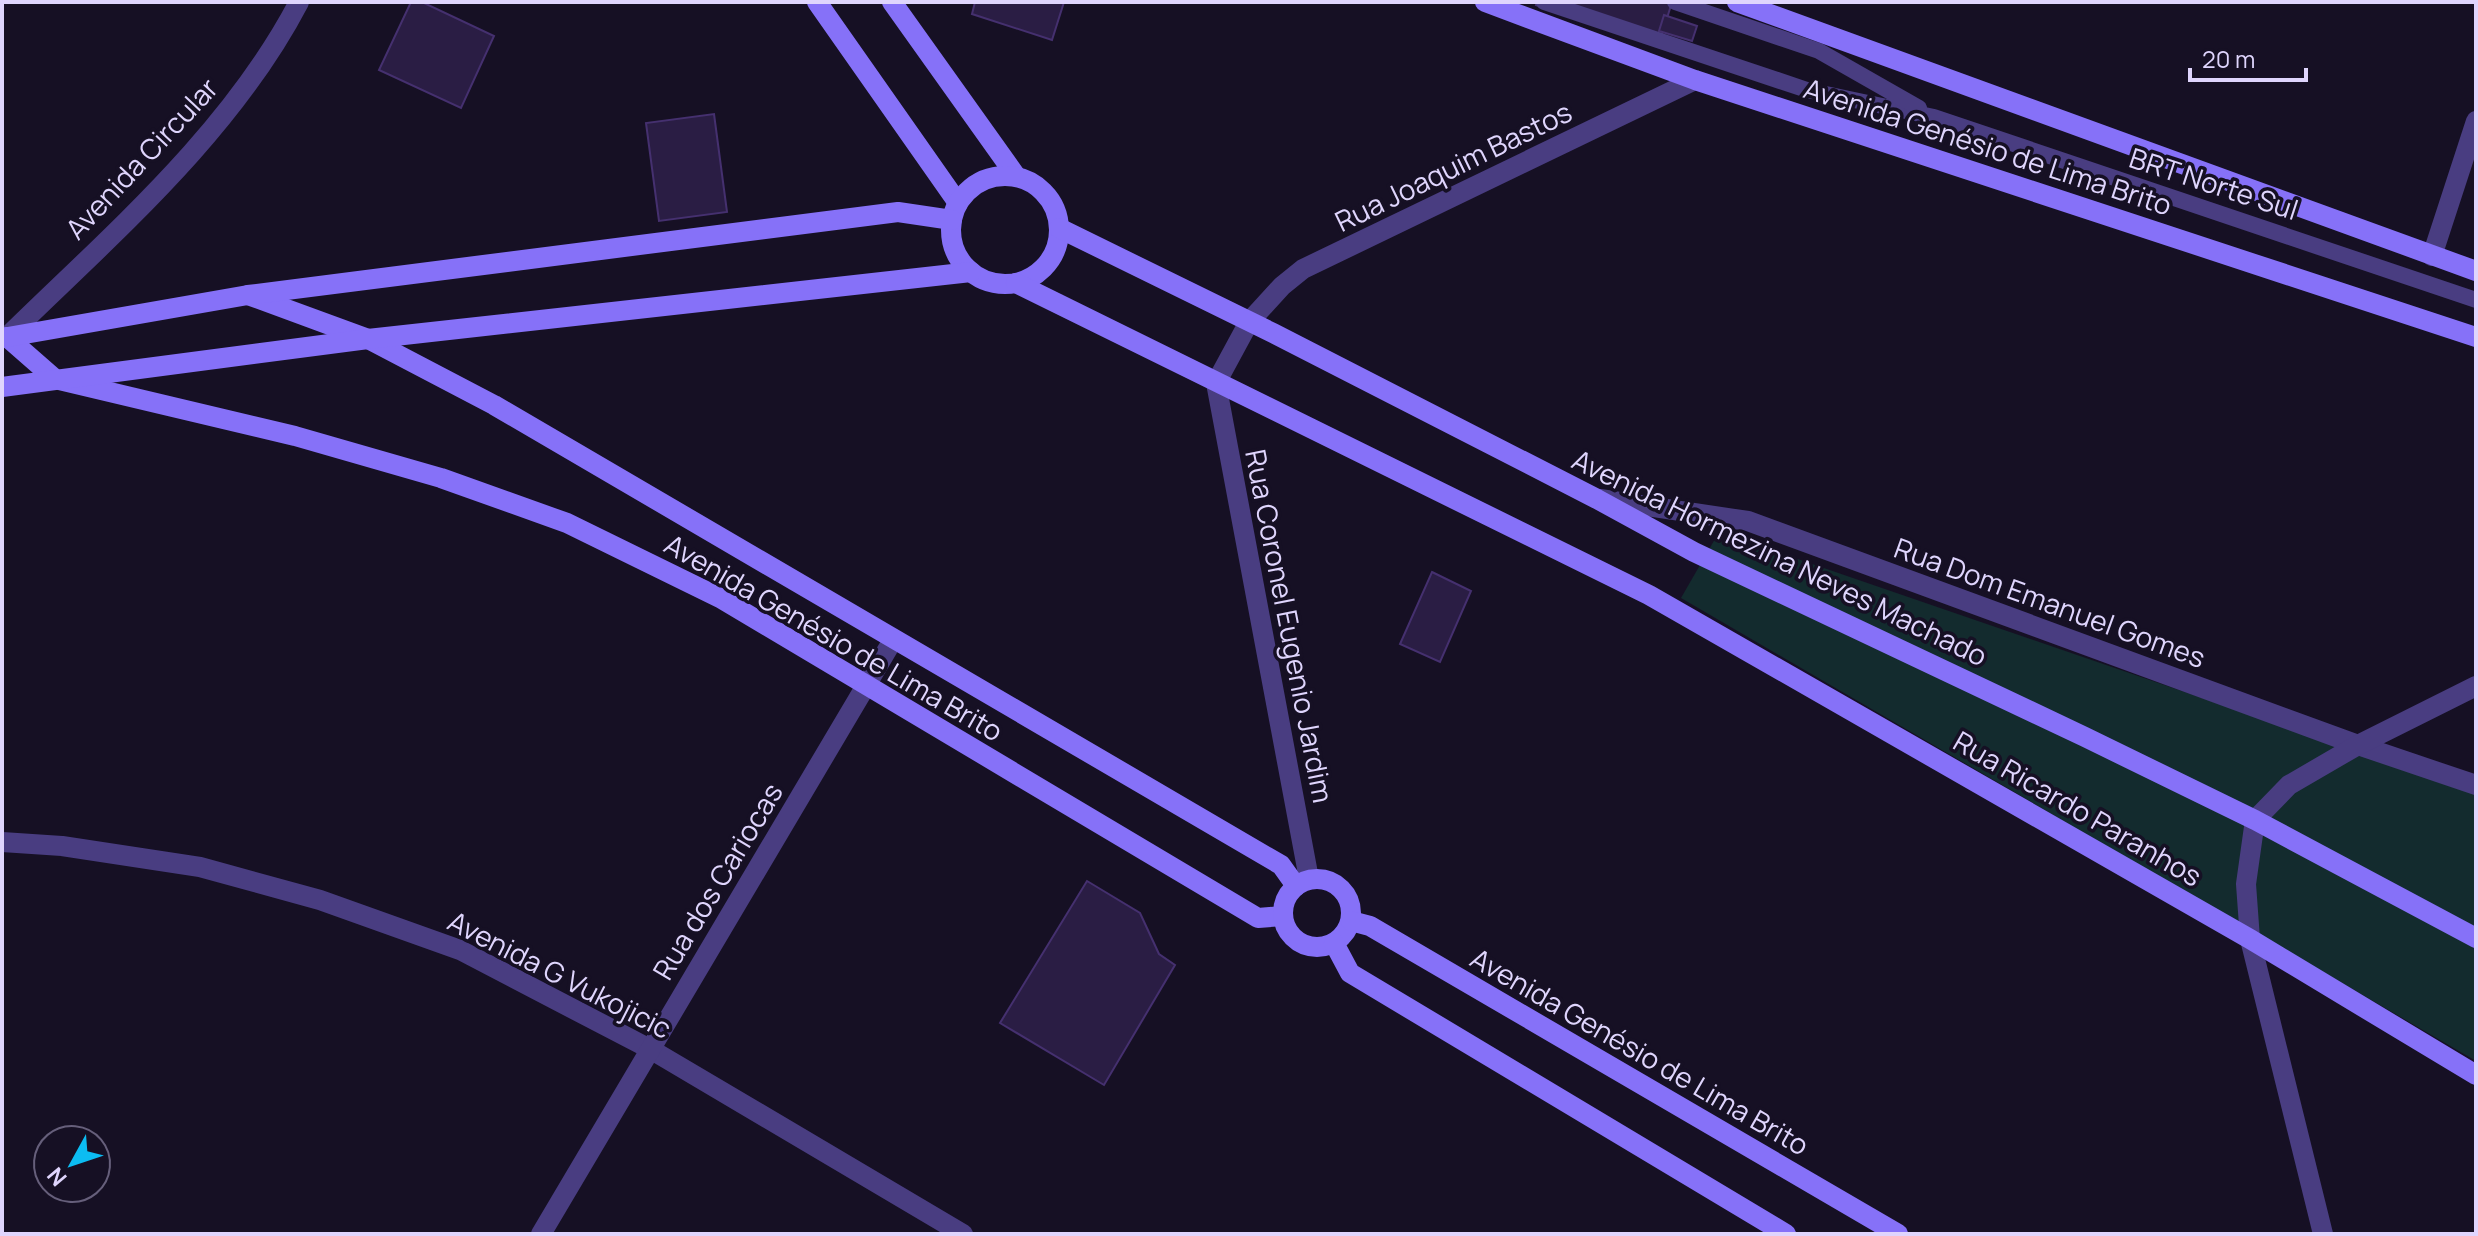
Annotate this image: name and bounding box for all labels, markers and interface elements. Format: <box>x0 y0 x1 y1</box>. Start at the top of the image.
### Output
scale bar <box>2190 32 2306 82</box>
text: 20 m <box>2202 42 2255 75</box>
street label: Avenida Circular <box>56 69 226 247</box>
street label: Avenida Genésio de Lima Brito <box>1799 69 2177 223</box>
street label: Rua Joaquim Bastos <box>1328 92 1578 240</box>
street label: BRT Norte Sul <box>2125 138 2303 228</box>
street label: Avenida Hormezina Neves Machado <box>1566 440 1994 674</box>
street label: Rua Coronel Eugenio Jardim <box>1237 446 1343 806</box>
street label: Avenida Genésio de Lima Brito <box>658 524 1010 750</box>
street label: Rua Dom Emanuel Gomes <box>1889 528 2211 676</box>
street label: Rua Ricardo Paranhos <box>1947 721 2209 895</box>
street label: Rua dos Cariocas <box>643 776 791 986</box>
street label: Avenida G Vukojicic <box>442 901 678 1047</box>
street label: Avenida Genésio de Lima Brito <box>1464 938 1816 1164</box>
north arrow <box>32 1124 112 1204</box>
text: N <box>40 1161 73 1193</box>

